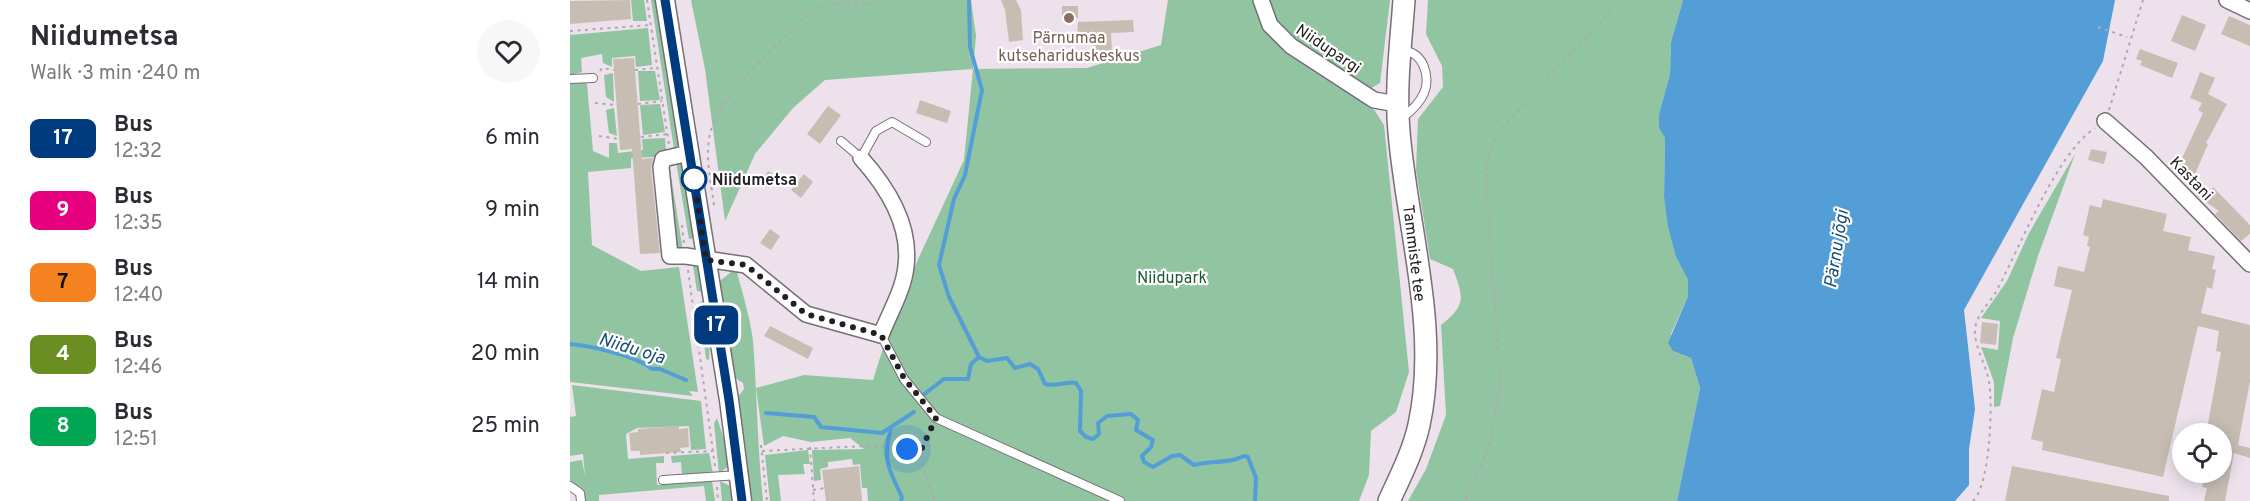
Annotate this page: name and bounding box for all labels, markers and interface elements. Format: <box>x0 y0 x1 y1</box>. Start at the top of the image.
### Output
marker: Pärnumaa kutsehariduskeskus <box>1062 11 1076 25</box>
text: Niidumetsa <box>30 20 179 56</box>
button: heart <box>477 20 540 83</box>
street label: Niidupargi <box>1291 21 1364 79</box>
place label: Pärnumaa kutsehariduskeskus <box>998 29 1140 67</box>
text: Walk · 3 min · 240 m <box>30 61 200 87</box>
text: Bus <box>114 112 153 139</box>
text: 17 <box>53 125 73 152</box>
text: 6 min <box>485 125 540 152</box>
text: 12:32 <box>114 139 162 165</box>
street label: Kastani <box>2165 153 2216 206</box>
marker: Niidumetsa <box>681 166 707 192</box>
place label: Niidumetsa <box>712 171 797 191</box>
text: Bus <box>114 184 153 211</box>
text: 9 <box>57 197 69 224</box>
text: 9 min <box>485 197 540 224</box>
street label: Tammiste tee <box>1397 204 1429 303</box>
water label: Pärnu jõgi <box>1820 207 1855 290</box>
text: 12:35 <box>114 211 163 237</box>
text: Bus <box>114 256 153 283</box>
text: 7 <box>57 269 69 296</box>
text: 14 min <box>477 269 540 296</box>
park label: Niidupark <box>1137 269 1207 289</box>
text: 12:40 <box>114 283 163 309</box>
line badge: 17 <box>689 306 743 344</box>
text: 17 <box>706 312 726 339</box>
text: Bus <box>114 328 153 355</box>
water label: Niidu oja <box>596 328 668 371</box>
text: 4 <box>56 341 70 368</box>
text: 20 min <box>471 341 540 368</box>
text: 12:46 <box>114 355 163 381</box>
text: Bus <box>114 400 153 427</box>
text: 8 <box>56 413 70 440</box>
text: 25 min <box>471 413 540 440</box>
map controls <box>2172 423 2232 483</box>
button: locate <box>2172 423 2232 483</box>
text: 12:51 <box>114 427 158 453</box>
your location <box>892 434 922 464</box>

